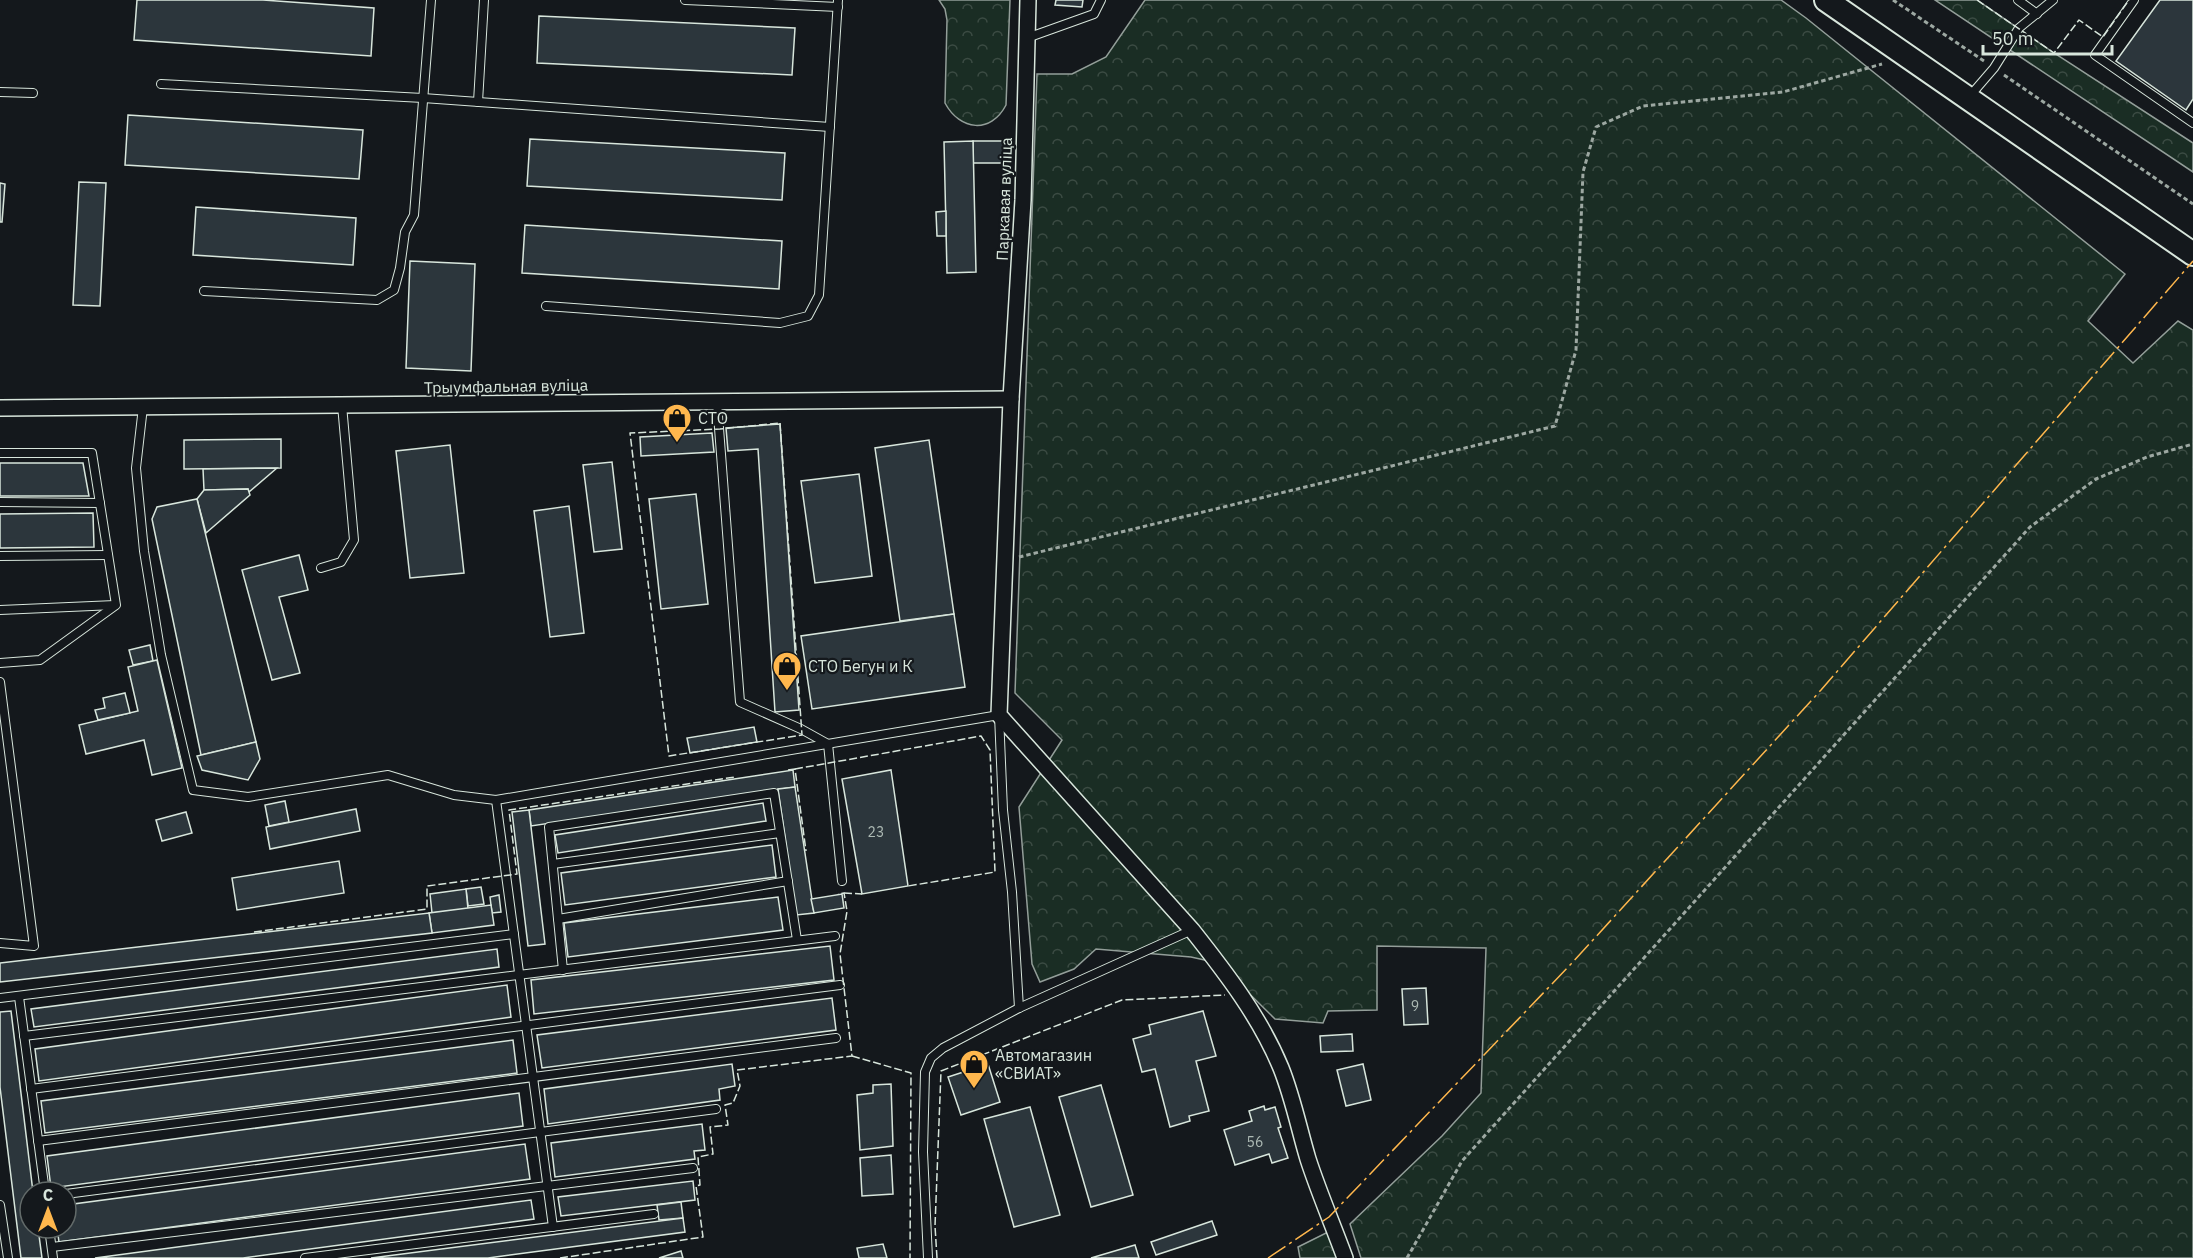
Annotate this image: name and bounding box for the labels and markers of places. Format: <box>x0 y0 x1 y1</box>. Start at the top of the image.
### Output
shop icon: СТО <box>661 402 693 444</box>
place label: СТО <box>698 408 728 428</box>
shop icon: СТО Бегун и К <box>771 650 803 692</box>
place label: СТО Бегун и К <box>808 656 913 676</box>
place label: Автомагазин «СВИАТ» <box>995 1045 1092 1083</box>
shop icon: Автомагазин «СВИАТ» <box>958 1048 990 1090</box>

